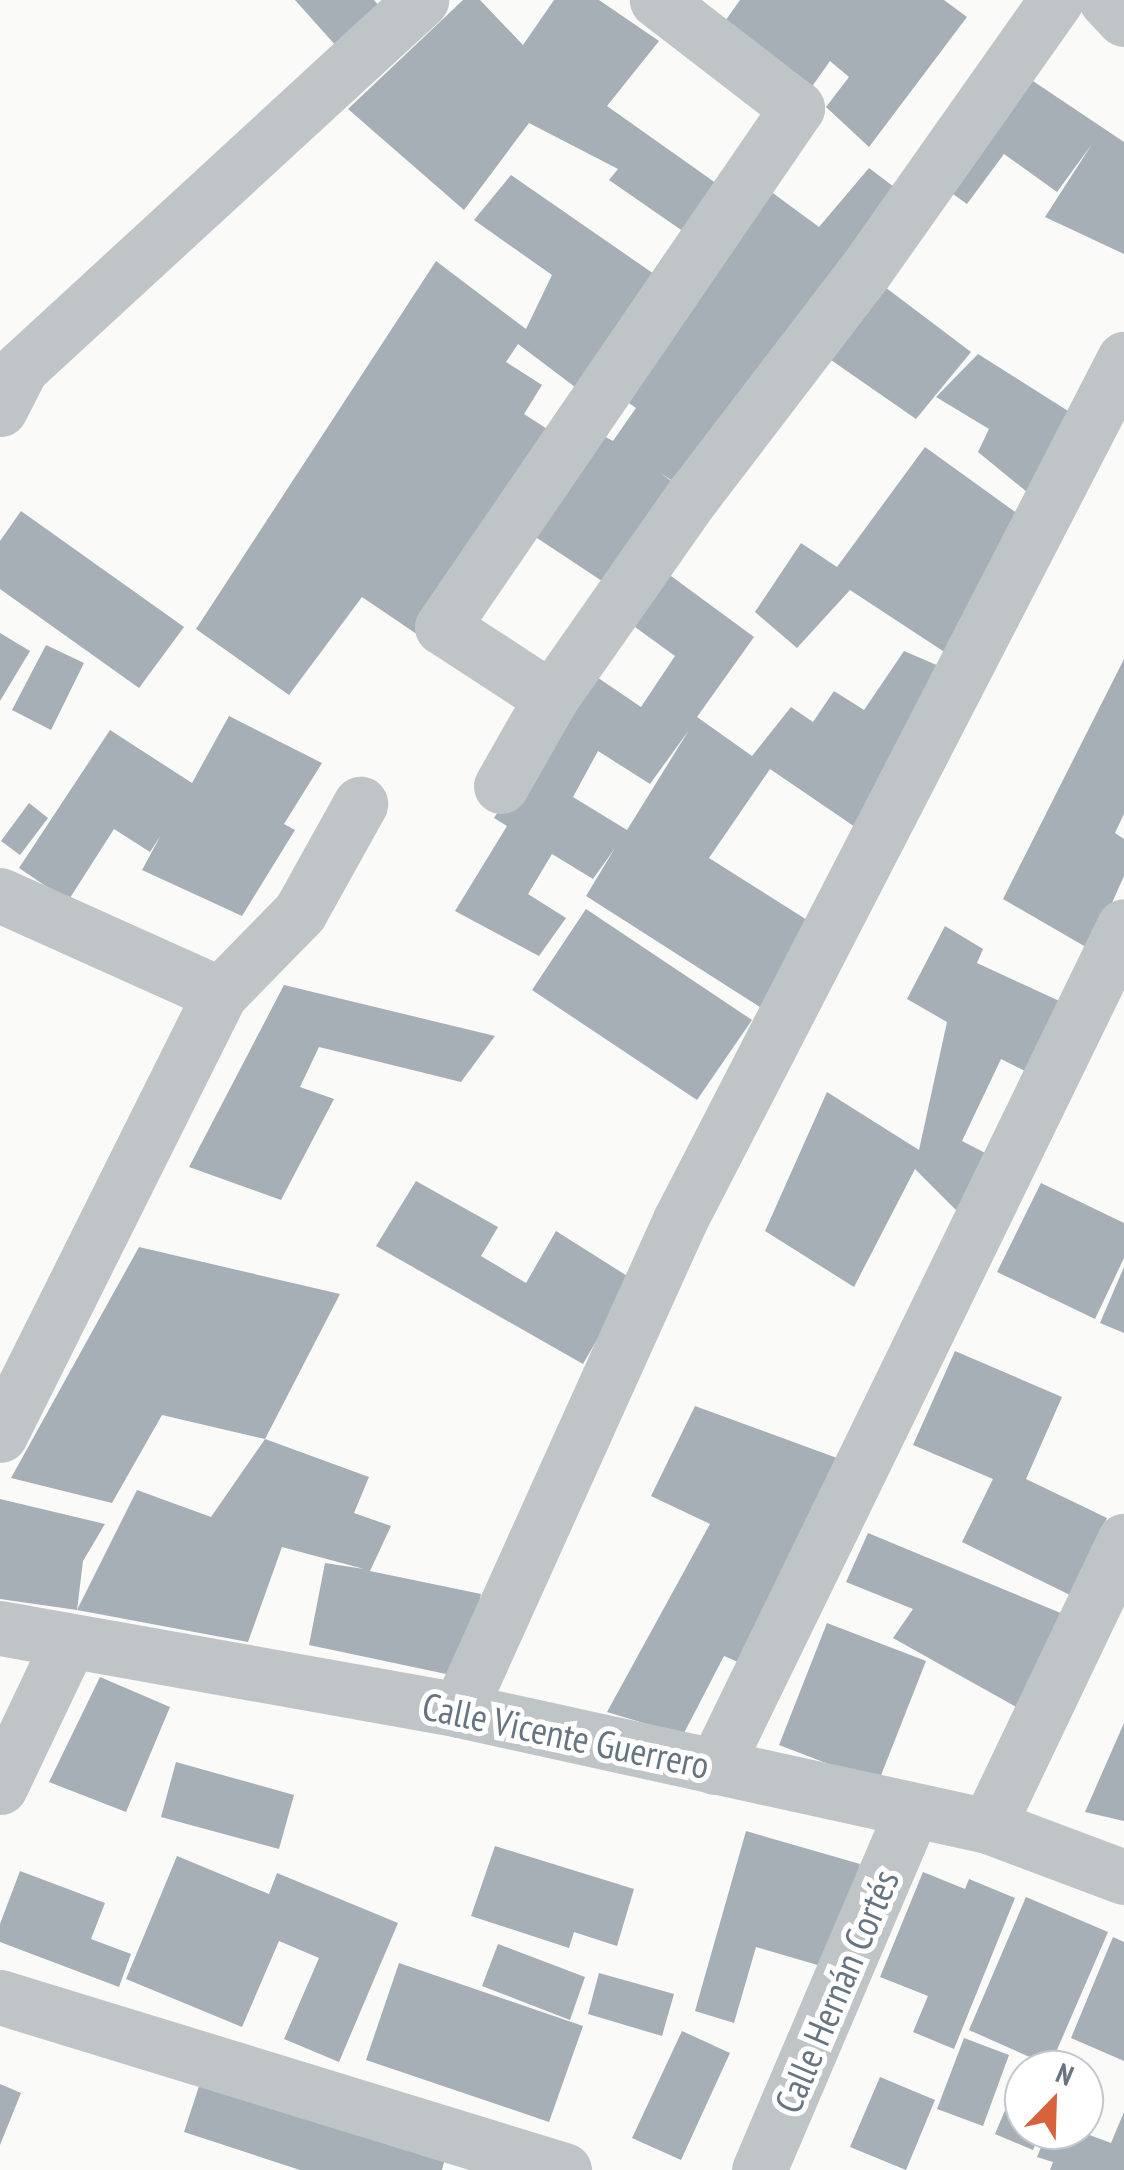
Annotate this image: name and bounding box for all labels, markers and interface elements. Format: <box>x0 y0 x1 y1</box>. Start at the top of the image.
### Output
street label: Calle Vicente Guerrero <box>418 1682 714 1788</box>
street label: Calle Hernán Cortés <box>764 1863 908 2119</box>
north arrow <box>1004 2050 1104 2150</box>
text: N <box>1051 2054 1079 2094</box>

